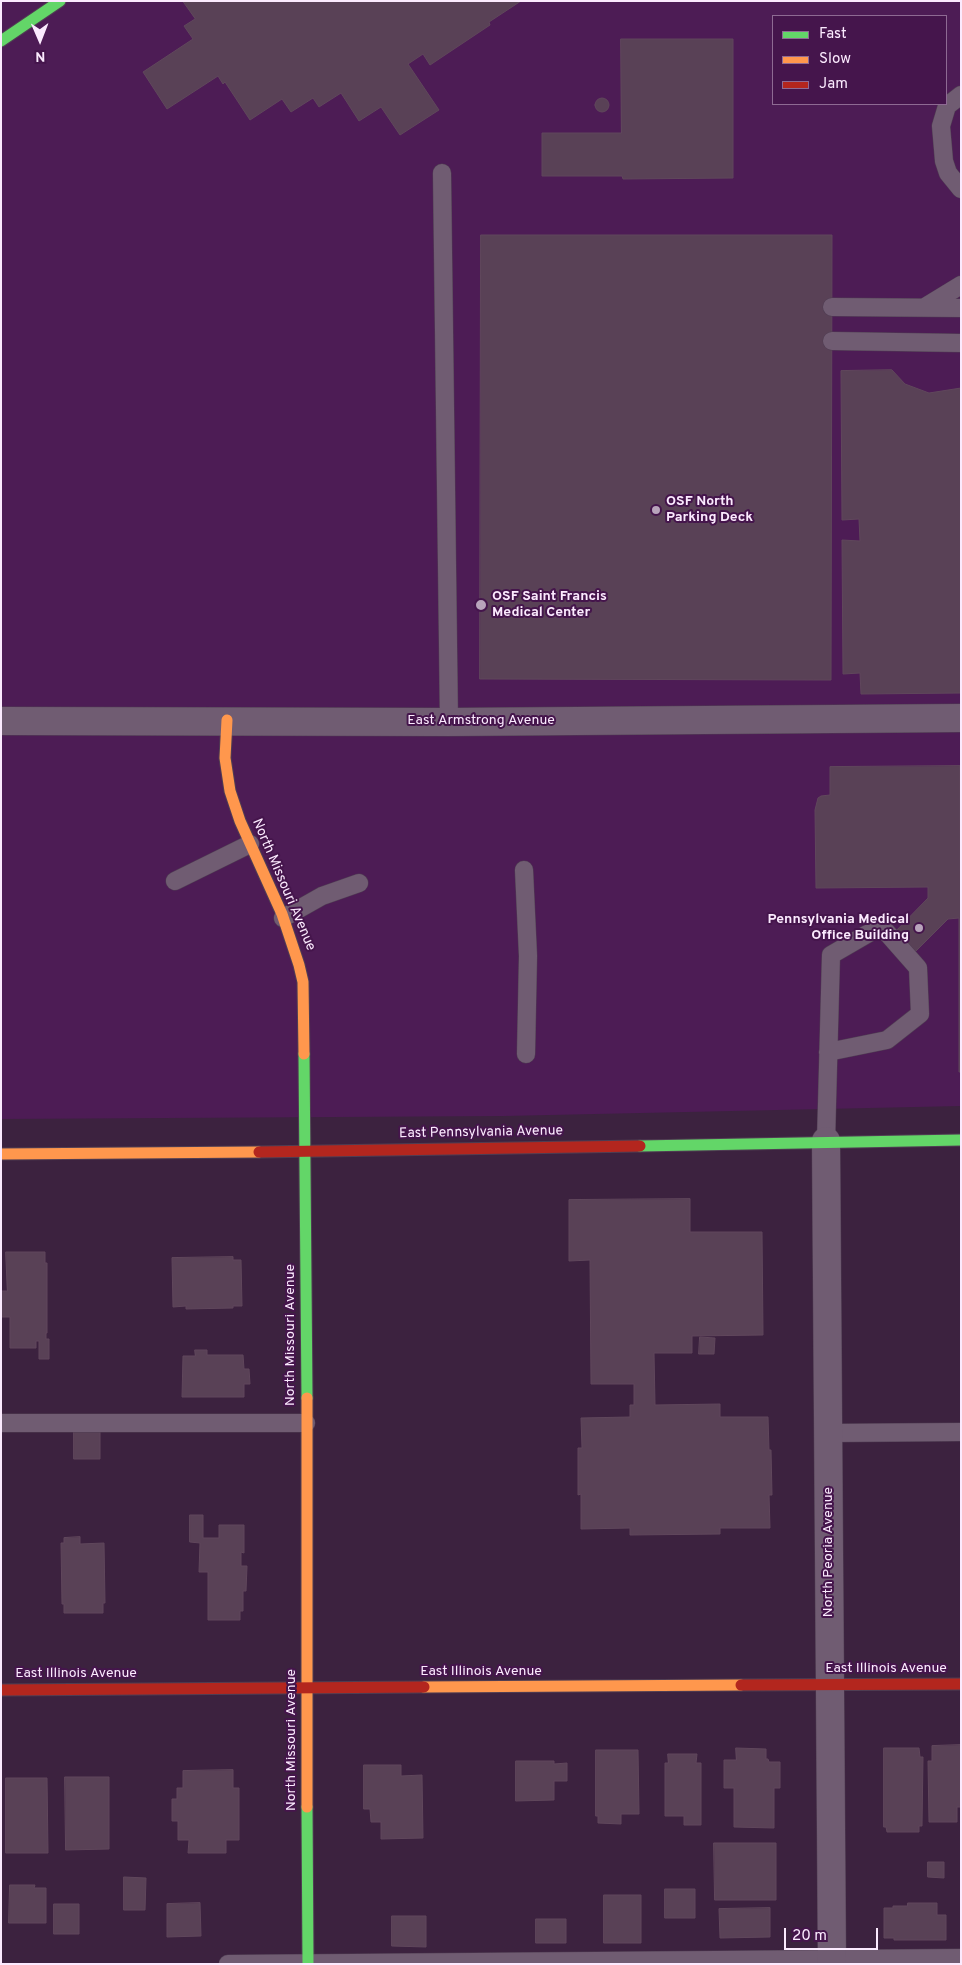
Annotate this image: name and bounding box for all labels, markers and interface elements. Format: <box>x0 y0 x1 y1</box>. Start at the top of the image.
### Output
north arrow <box>15 15 65 65</box>
legend <box>772 15 947 105</box>
text: Fast <box>819 25 847 44</box>
text: N <box>35 47 45 64</box>
text: Slow <box>819 50 851 69</box>
text: Jam <box>819 75 848 94</box>
place label: OSF North Parking Deck <box>666 494 753 526</box>
marker: OSF North Parking Deck <box>650 504 662 516</box>
place label: OSF Saint Francis Medical Center <box>492 589 607 622</box>
marker: OSF Saint Francis Medical Center <box>474 598 488 612</box>
street label: East Armstrong Avenue <box>407 713 555 729</box>
street label: North Missouri Avenue <box>247 816 319 954</box>
place label: Pennsylvania Medical Office Building <box>767 912 909 944</box>
marker: Pennsylvania Medical Office Building <box>913 922 925 934</box>
street label: East Pennsylvania Avenue <box>399 1123 563 1143</box>
street label: North Missouri Avenue <box>283 1264 299 1406</box>
street label: North Peoria Avenue <box>821 1487 837 1617</box>
street label: East Illinois Avenue <box>825 1661 947 1677</box>
street label: East Illinois Avenue <box>420 1664 542 1680</box>
street label: East Illinois Avenue <box>15 1666 137 1682</box>
street label: North Missouri Avenue <box>284 1669 300 1811</box>
scale bar <box>787 1918 881 1950</box>
text: 20 m <box>792 1927 827 1946</box>

